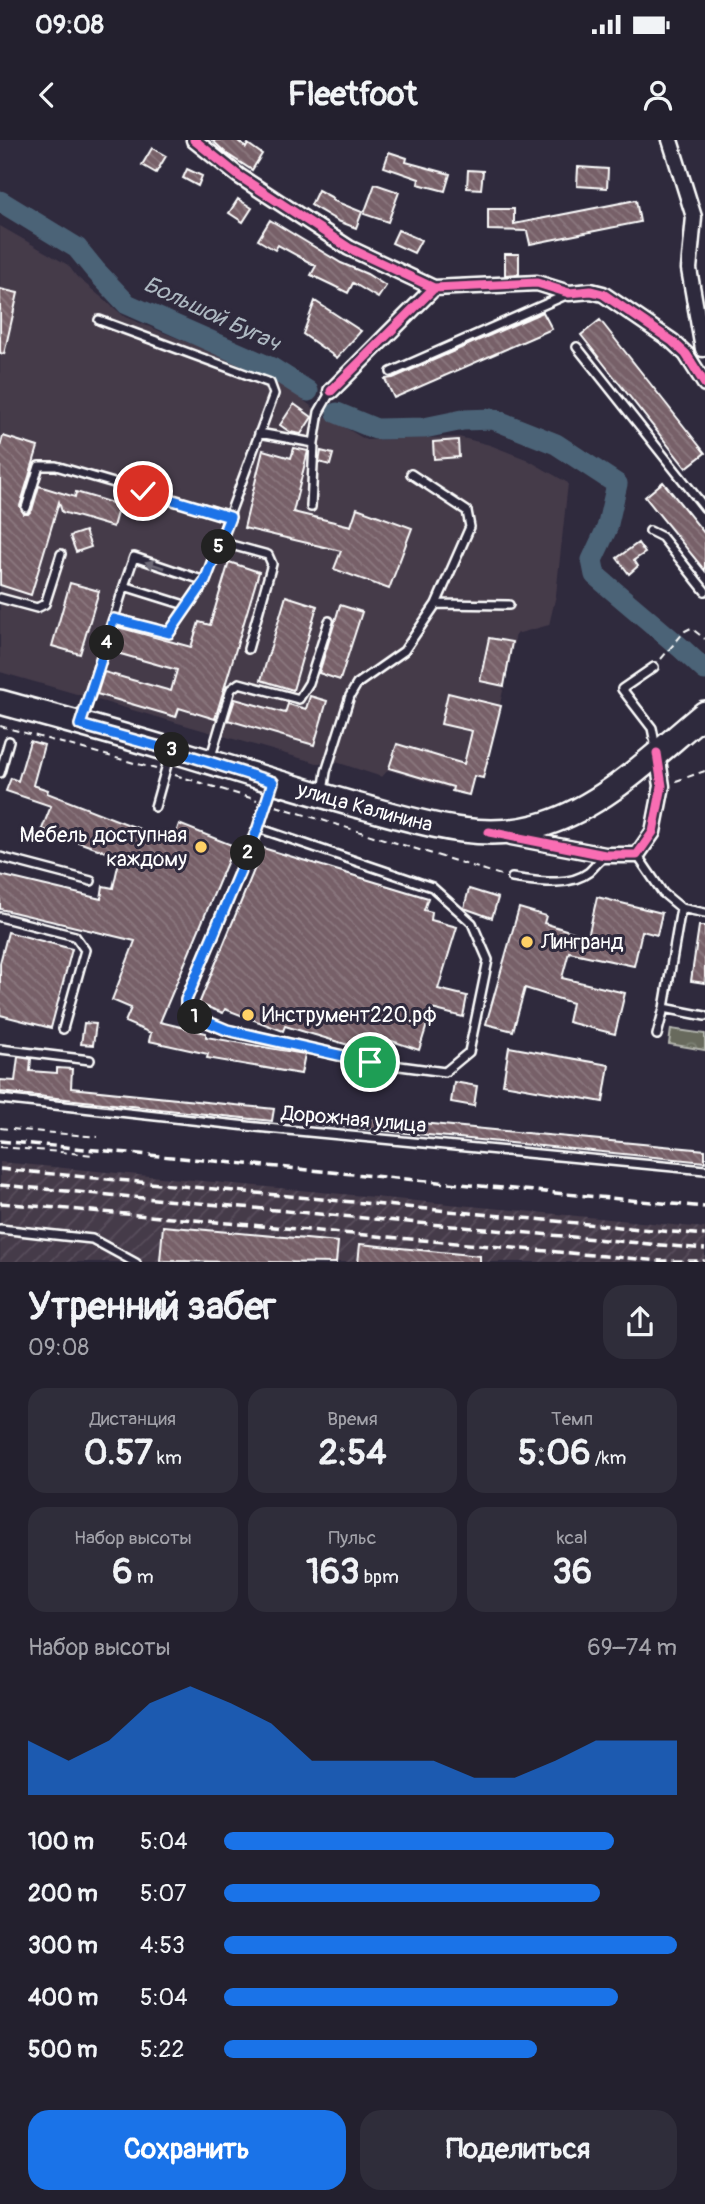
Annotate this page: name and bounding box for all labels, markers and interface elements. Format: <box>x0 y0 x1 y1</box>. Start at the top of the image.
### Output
text: 09:08 <box>35 9 104 41</box>
text: Fleetfoot <box>288 75 417 115</box>
icon: back <box>28 76 66 114</box>
icon: person <box>639 76 677 114</box>
water label: Большой Бугач <box>139 269 286 358</box>
pin <box>113 461 173 521</box>
icon: check <box>124 472 162 510</box>
pin: 5 <box>202 530 236 564</box>
text: 5 <box>213 534 224 558</box>
one-way arrow <box>145 559 166 569</box>
pin: 4 <box>90 626 124 660</box>
text: 4 <box>101 630 112 654</box>
pin: 3 <box>154 732 190 768</box>
text: 3 <box>166 737 177 761</box>
street label: улица Калинина <box>293 776 435 839</box>
place label: Мебель доступная каждому <box>19 822 187 873</box>
pin: 2 <box>230 836 266 870</box>
marker: Мебель доступная каждому <box>193 839 209 855</box>
text: 2 <box>242 840 253 864</box>
place label: Лингранд <box>540 929 624 956</box>
marker: Лингранд <box>519 934 535 950</box>
pin: 1 <box>178 1000 212 1034</box>
place label: Инструмент220.рф <box>262 1002 437 1029</box>
text: 1 <box>191 1004 198 1028</box>
marker: Инструмент220.рф <box>240 1007 256 1023</box>
pin <box>340 1032 400 1092</box>
icon: arrive <box>351 1043 389 1081</box>
street label: Дорожная улица <box>279 1100 428 1139</box>
text: Утренний забег <box>28 1283 276 1331</box>
button: share <box>603 1285 677 1359</box>
text: 09:08 <box>28 1333 89 1362</box>
text: Дистанция <box>90 1407 176 1431</box>
text: Время <box>327 1407 378 1431</box>
text: Темп <box>551 1407 593 1431</box>
text: 0.57 <box>84 1431 153 1475</box>
text: 2:54 <box>318 1431 387 1475</box>
text: 5:06 <box>518 1431 591 1475</box>
text: km <box>153 1446 182 1470</box>
text: /km <box>591 1446 626 1470</box>
text: Набор высоты <box>74 1526 192 1550</box>
text: Пульс <box>329 1526 376 1550</box>
text: kcal <box>557 1526 588 1550</box>
text: 6 <box>112 1550 133 1594</box>
text: 163 <box>306 1550 360 1594</box>
text: 36 <box>552 1550 592 1594</box>
text: m <box>133 1565 154 1589</box>
text: bpm <box>360 1565 399 1589</box>
text: Набор высоты <box>28 1633 170 1662</box>
text: 69–74 m <box>587 1633 677 1662</box>
text: 100 m <box>28 1827 94 1856</box>
text: 5:04 <box>140 1827 188 1856</box>
text: 200 m <box>28 1879 98 1908</box>
text: 5:07 <box>140 1879 186 1908</box>
text: 300 m <box>28 1931 98 1960</box>
text: 4:53 <box>140 1931 185 1960</box>
text: 400 m <box>28 1983 98 2012</box>
text: 5:04 <box>140 1983 188 2012</box>
text: 500 m <box>28 2035 97 2064</box>
text: 5:22 <box>140 2035 184 2064</box>
button: Сохранить <box>28 2110 346 2190</box>
button: Поделиться <box>360 2110 677 2190</box>

